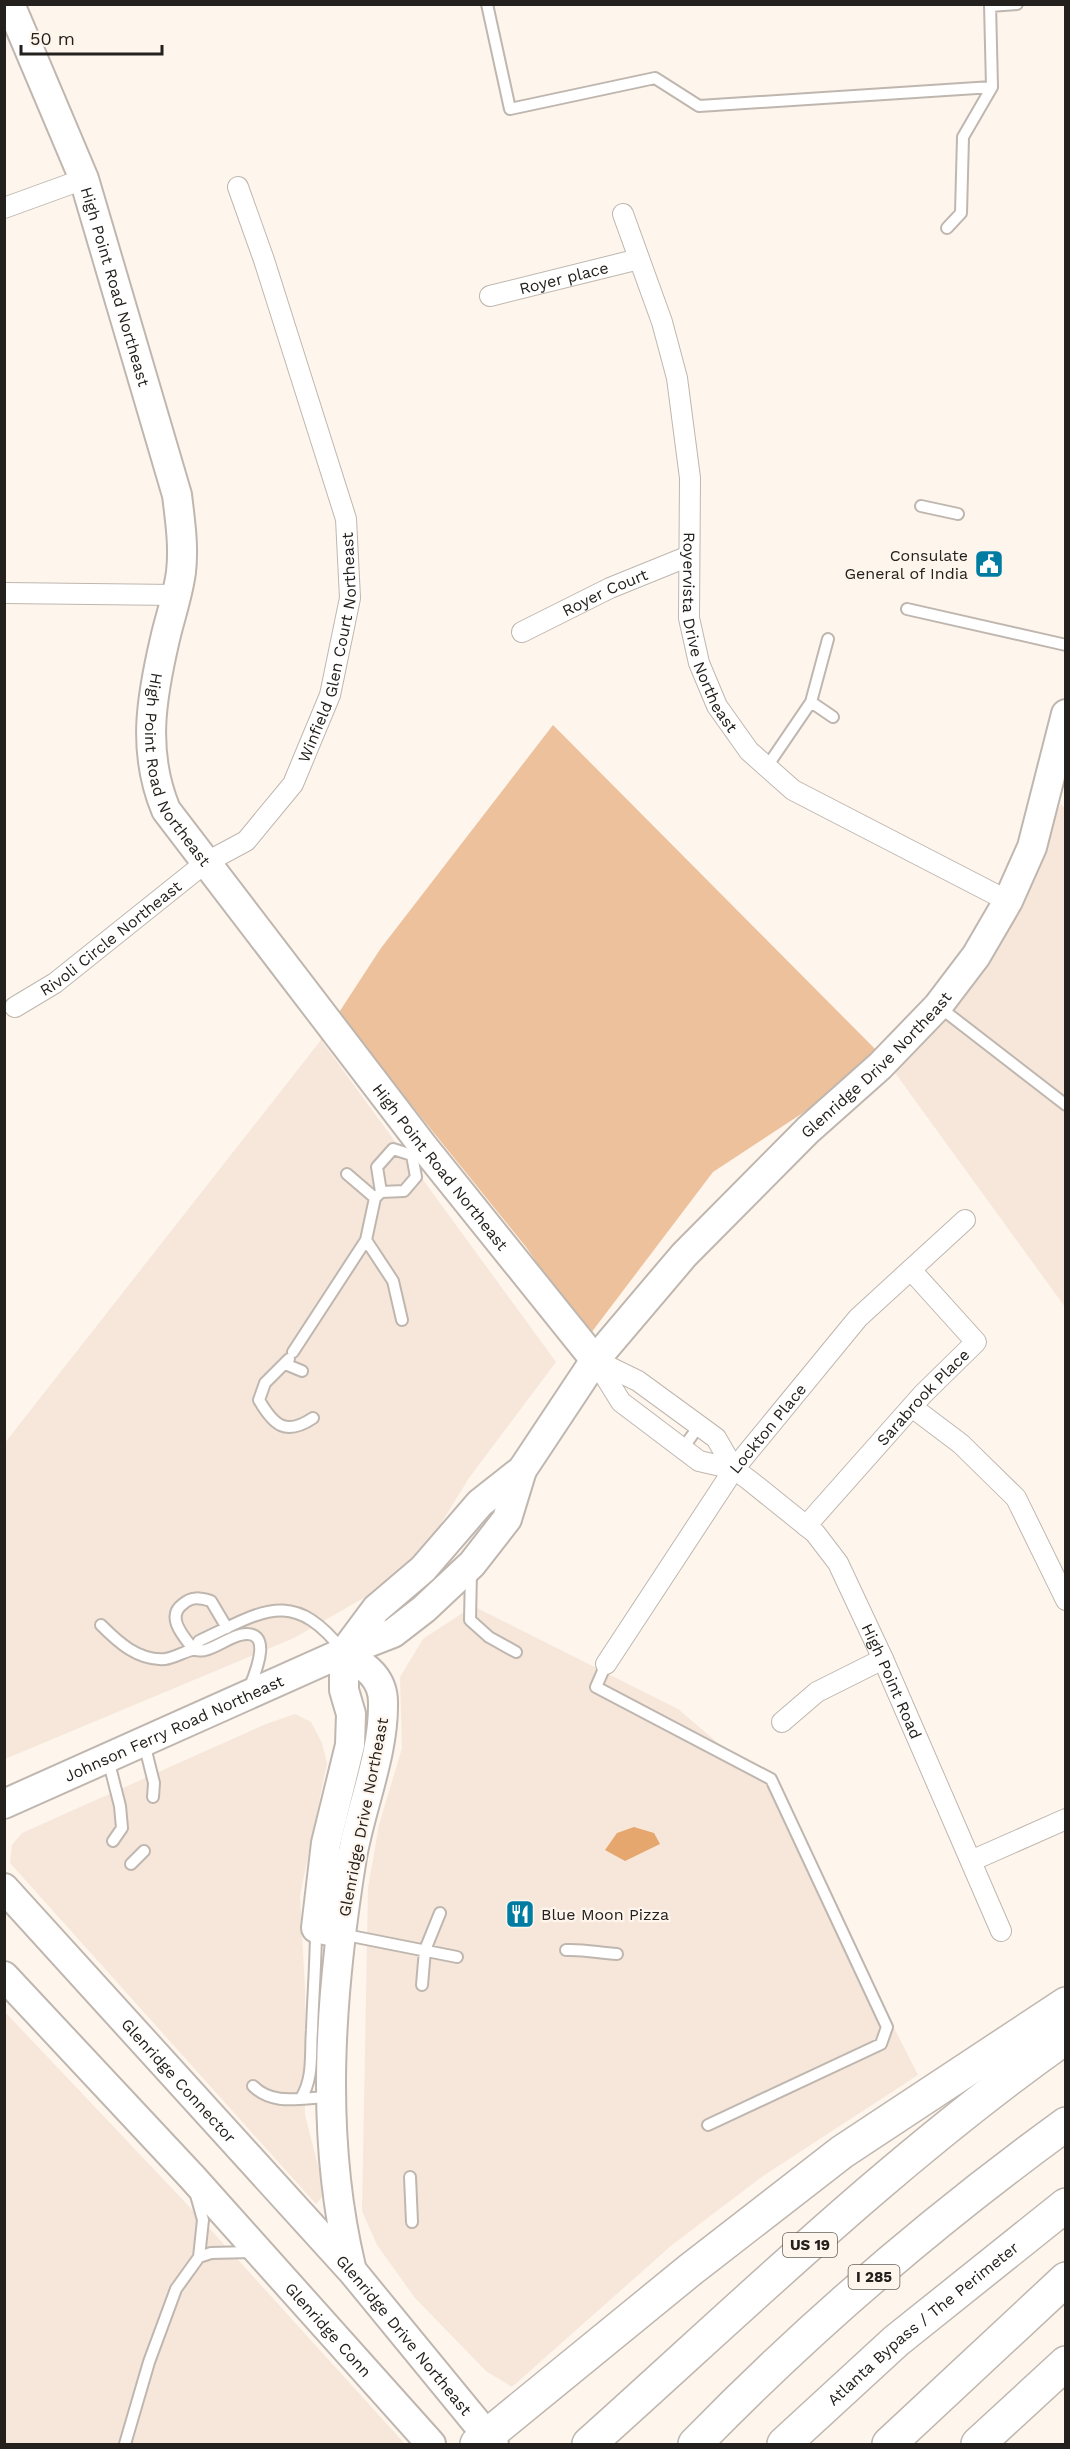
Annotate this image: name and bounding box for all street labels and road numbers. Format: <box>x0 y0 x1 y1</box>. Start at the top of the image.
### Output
street label: High Point Road Northeast <box>77 184 154 389</box>
street label: Royer place <box>517 258 610 298</box>
street label: Winfield Glen Court Northeast <box>294 531 360 765</box>
street label: Royervista Drive Northeast <box>679 532 742 736</box>
street label: Royer Court <box>559 565 651 620</box>
street label: High Point Road Northeast <box>141 671 215 870</box>
street label: Rivoli Circle Northeast <box>37 877 185 1000</box>
street label: Glenridge Drive Northeast <box>797 988 956 1142</box>
street label: High Point Road Northeast <box>369 1080 512 1255</box>
street label: Sarabrook Place <box>873 1345 973 1450</box>
street label: Lockton Place <box>725 1380 810 1477</box>
street label: High Point Road <box>858 1620 926 1742</box>
street label: Johnson Ferry Road Northeast <box>61 1671 287 1786</box>
street label: Glenridge Drive Northeast <box>335 1716 392 1918</box>
street label: Glenridge Connector <box>117 2015 240 2147</box>
road number: US 19 <box>783 2233 837 2257</box>
street label: Atlanta Bypass / The Perimeter <box>824 2238 1023 2409</box>
street label: Glenridge Drive Northeast <box>332 2251 476 2420</box>
road number: I 285 <box>848 2265 900 2289</box>
street label: Glenridge Conn <box>281 2279 375 2381</box>

